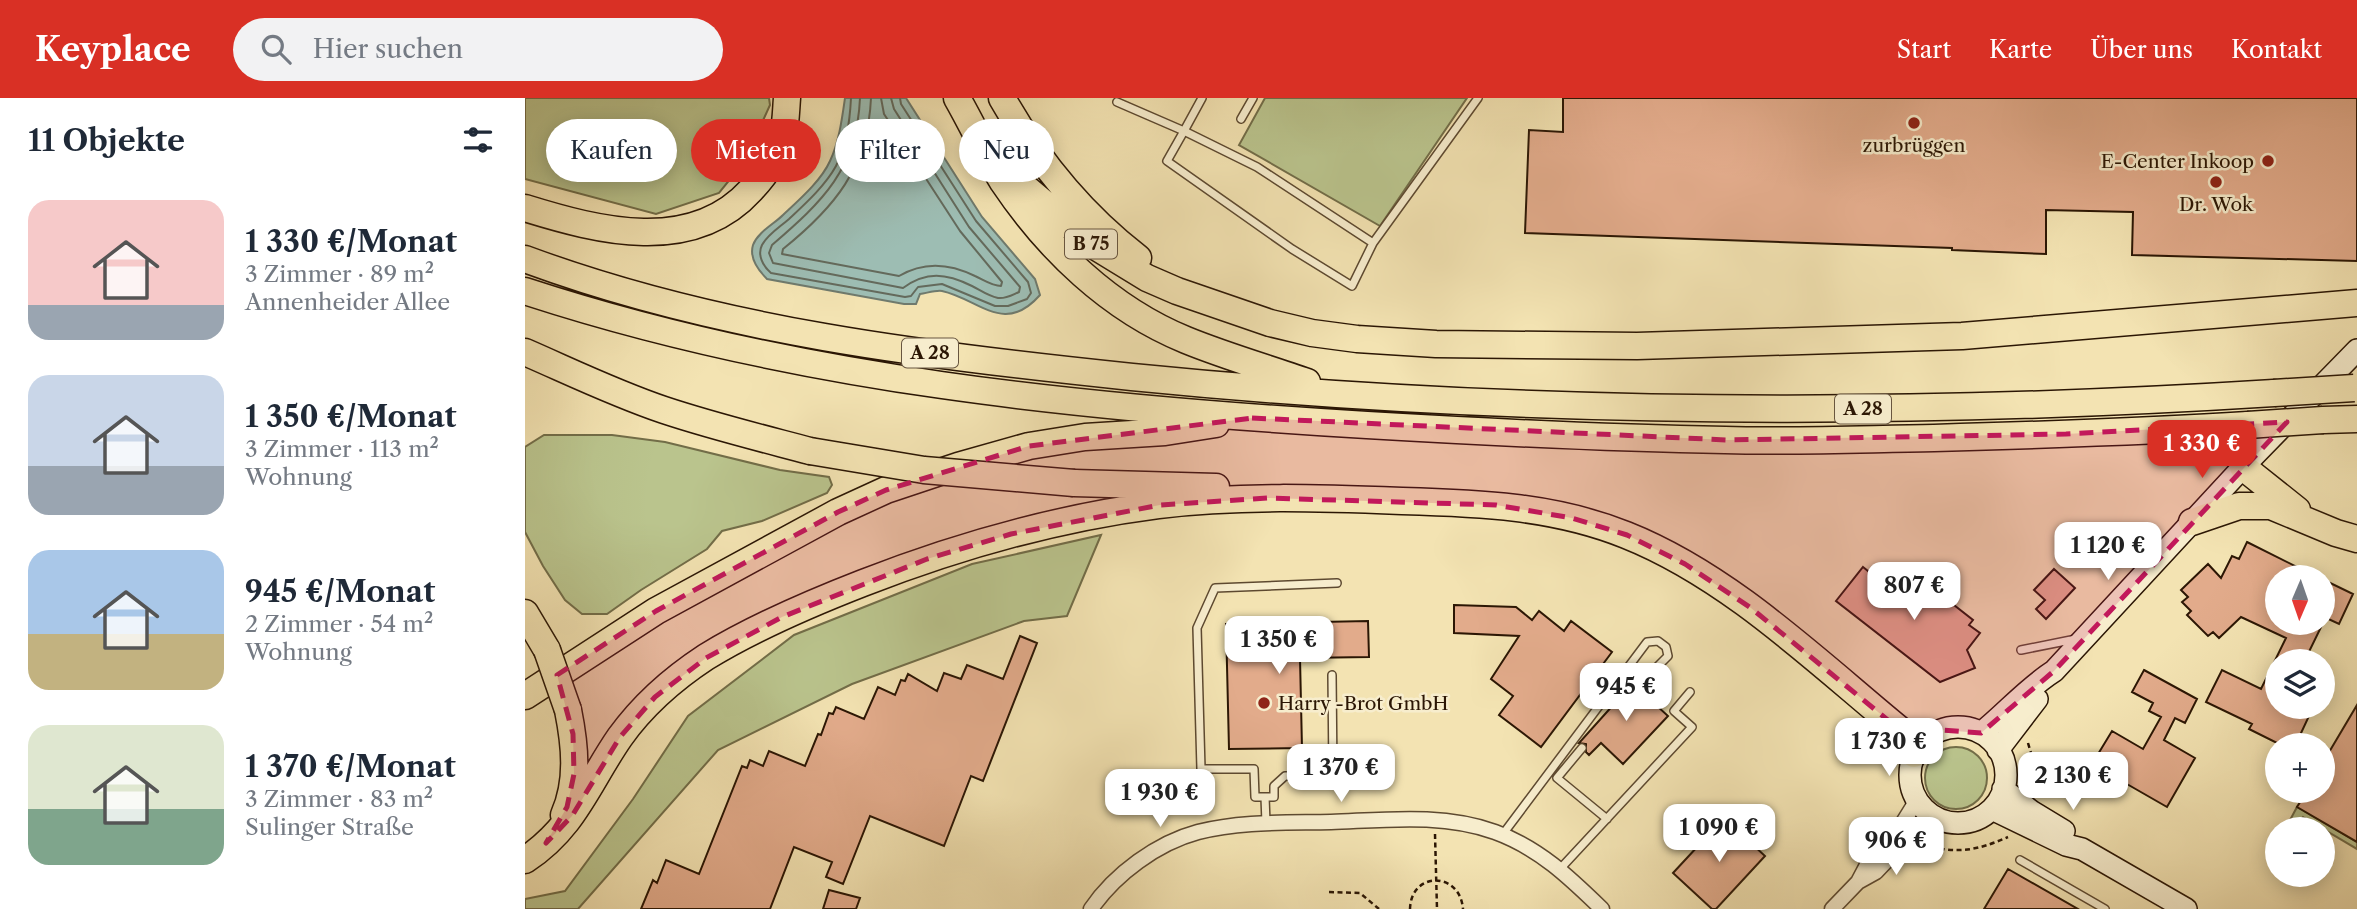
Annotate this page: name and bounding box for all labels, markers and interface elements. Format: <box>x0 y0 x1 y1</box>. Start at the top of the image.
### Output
search box <box>233 18 723 81</box>
text: Keyplace <box>35 29 191 70</box>
icon: search <box>257 30 295 68</box>
text: Hier suchen <box>313 33 463 65</box>
text: Start <box>1897 35 1951 64</box>
text: Karte <box>1989 35 2052 64</box>
text: Über uns <box>2090 35 2193 64</box>
text: Kontakt <box>2231 35 2322 64</box>
marker: zurbrüggen <box>1906 115 1922 131</box>
chip: Kaufen <box>546 119 677 182</box>
chip: Mieten <box>691 119 821 182</box>
chip: Filter <box>835 119 945 182</box>
chip: Neu <box>959 119 1054 182</box>
icon: filters <box>459 121 497 159</box>
text: 11 Objekte <box>28 122 185 159</box>
place label: zurbrüggen <box>1863 134 1965 157</box>
place label: E-Center Inkoop <box>2101 150 2254 173</box>
marker: E-Center Inkoop <box>2260 153 2276 169</box>
marker: Dr. Wok <box>2208 174 2224 190</box>
place label: Dr. Wok <box>2179 193 2254 216</box>
text: 1 330 €/Monat <box>245 223 457 260</box>
icon: home <box>84 228 168 312</box>
road number: B 75 <box>1065 230 1117 258</box>
text: 3 Zimmer · 89 m² <box>245 260 434 288</box>
text: Annenheider Allee <box>245 288 450 316</box>
road number: A 28 <box>902 339 958 368</box>
road number: A 28 <box>1835 394 1891 424</box>
text: 1 350 €/Monat <box>245 398 457 435</box>
icon: home <box>84 403 168 487</box>
pin: 1 330 € <box>2137 420 2267 480</box>
text: 1 330 € <box>2163 429 2241 457</box>
text: 3 Zimmer · 113 m² <box>245 435 439 463</box>
text: Wohnung <box>245 463 352 491</box>
pin: 1 120 € <box>2043 522 2173 582</box>
text: 1 120 € <box>2070 531 2146 559</box>
pin: 807 € <box>1865 562 1963 622</box>
north arrow <box>2265 565 2335 635</box>
map controls <box>2265 565 2335 887</box>
text: 807 € <box>1883 571 1945 599</box>
text: 945 €/Monat <box>245 573 435 610</box>
icon: home <box>84 578 168 662</box>
text: 2 Zimmer · 54 m² <box>245 610 433 638</box>
pin: 1 350 € <box>1214 616 1344 676</box>
text: 1 350 € <box>1241 625 1317 653</box>
text: Wohnung <box>245 638 352 666</box>
button: layers <box>2265 649 2335 719</box>
pin: 945 € <box>1577 664 1675 723</box>
text: 945 € <box>1596 672 1656 700</box>
place label: Harry -Brot GmbH <box>1278 692 1448 715</box>
marker: Harry -Brot GmbH <box>1256 695 1272 711</box>
pin: 1 730 € <box>1824 718 1954 778</box>
text: 1 730 € <box>1851 727 1927 755</box>
button: + <box>2265 733 2335 803</box>
pin: 1 370 € <box>1276 744 1406 804</box>
text: 1 370 €/Monat <box>245 748 456 785</box>
pin: 2 130 € <box>2008 752 2138 812</box>
icon: home <box>84 753 168 837</box>
text: 1 370 € <box>1303 753 1379 781</box>
text: 2 130 € <box>2034 761 2112 789</box>
pin: 1 930 € <box>1095 770 1225 829</box>
text: 1 930 € <box>1121 778 1199 806</box>
text: 3 Zimmer · 83 m² <box>245 785 433 813</box>
pin: 1 090 € <box>1654 804 1784 864</box>
text: Sulinger Straße <box>245 813 414 841</box>
text: 1 090 € <box>1679 813 1759 841</box>
button: − <box>2265 817 2335 887</box>
pin: 906 € <box>1847 818 1945 877</box>
text: 906 € <box>1865 826 1927 854</box>

